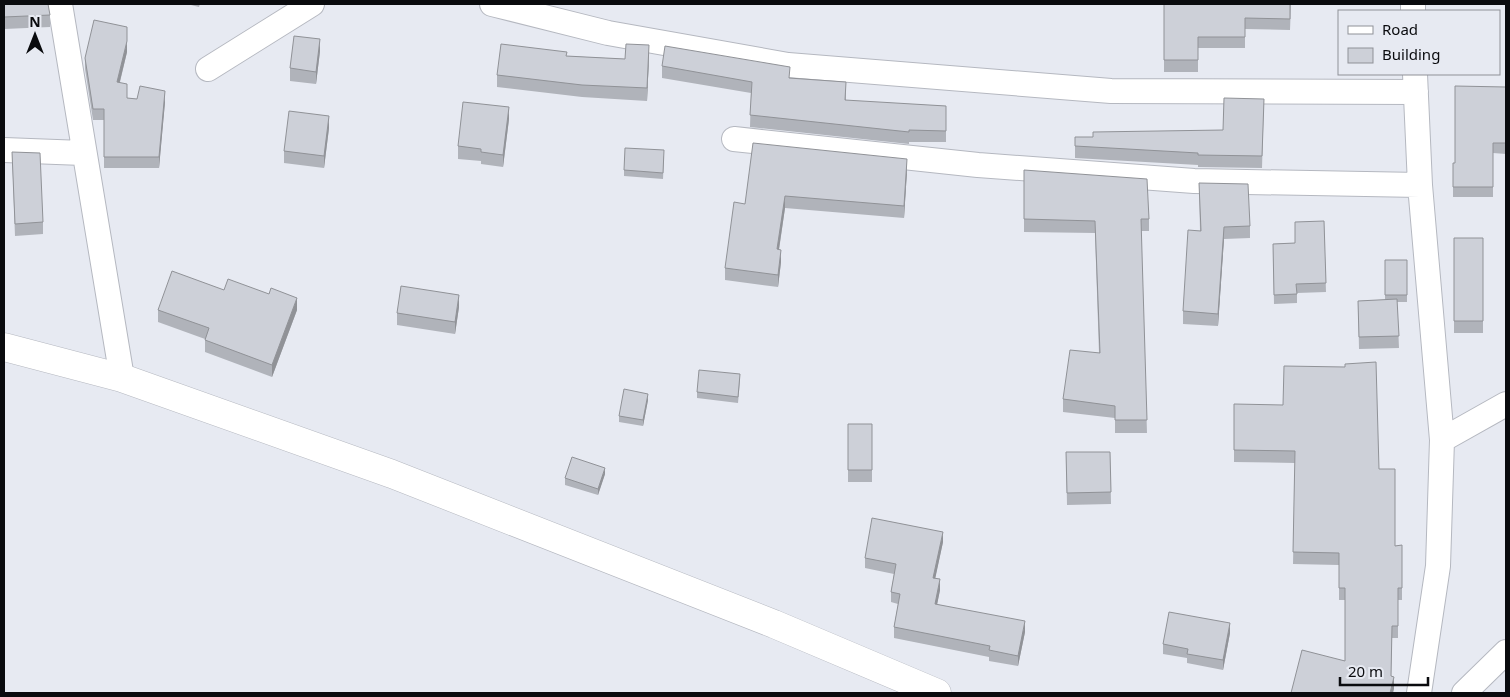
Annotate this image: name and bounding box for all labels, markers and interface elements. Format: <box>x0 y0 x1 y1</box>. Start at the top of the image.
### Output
north arrow <box>10 10 60 60</box>
legend <box>1338 10 1500 75</box>
text: N <box>29 12 41 31</box>
text: Road <box>1382 19 1418 39</box>
text: Building <box>1382 44 1440 64</box>
scale bar <box>1340 654 1428 686</box>
text: 20 m <box>1348 661 1383 681</box>

